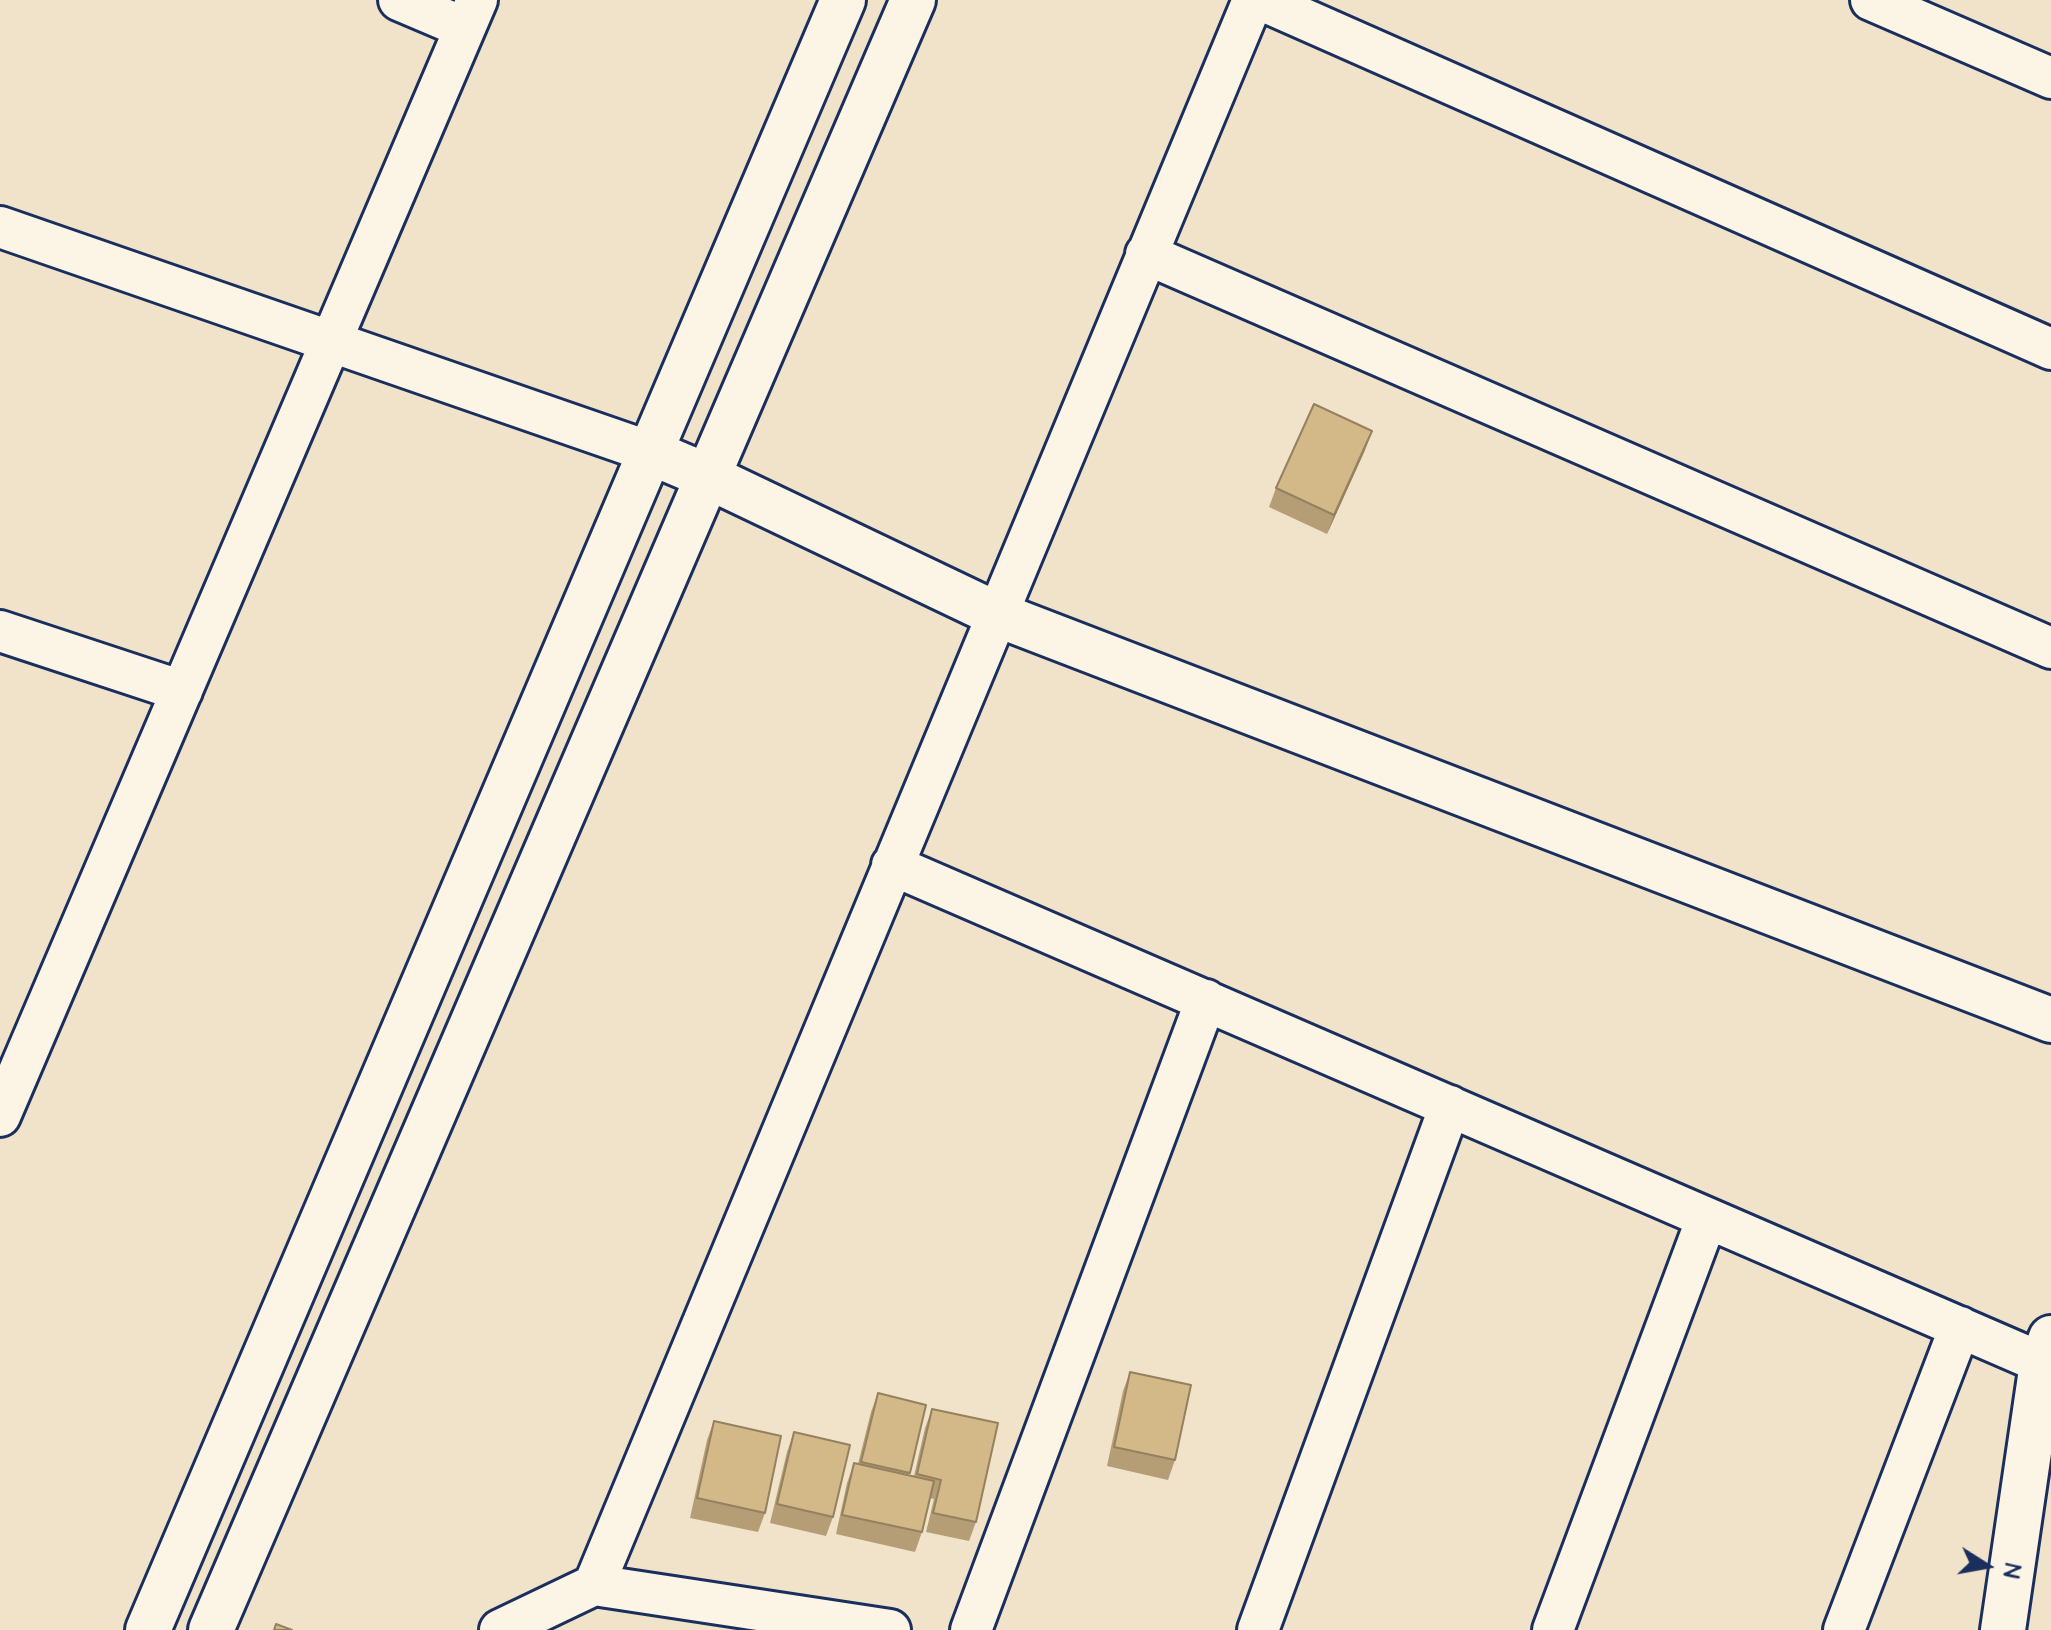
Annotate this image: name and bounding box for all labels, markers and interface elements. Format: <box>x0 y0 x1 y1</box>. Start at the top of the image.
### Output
north arrow <box>1947 1526 2027 1606</box>
text: N <box>1995 1561 2028 1580</box>

